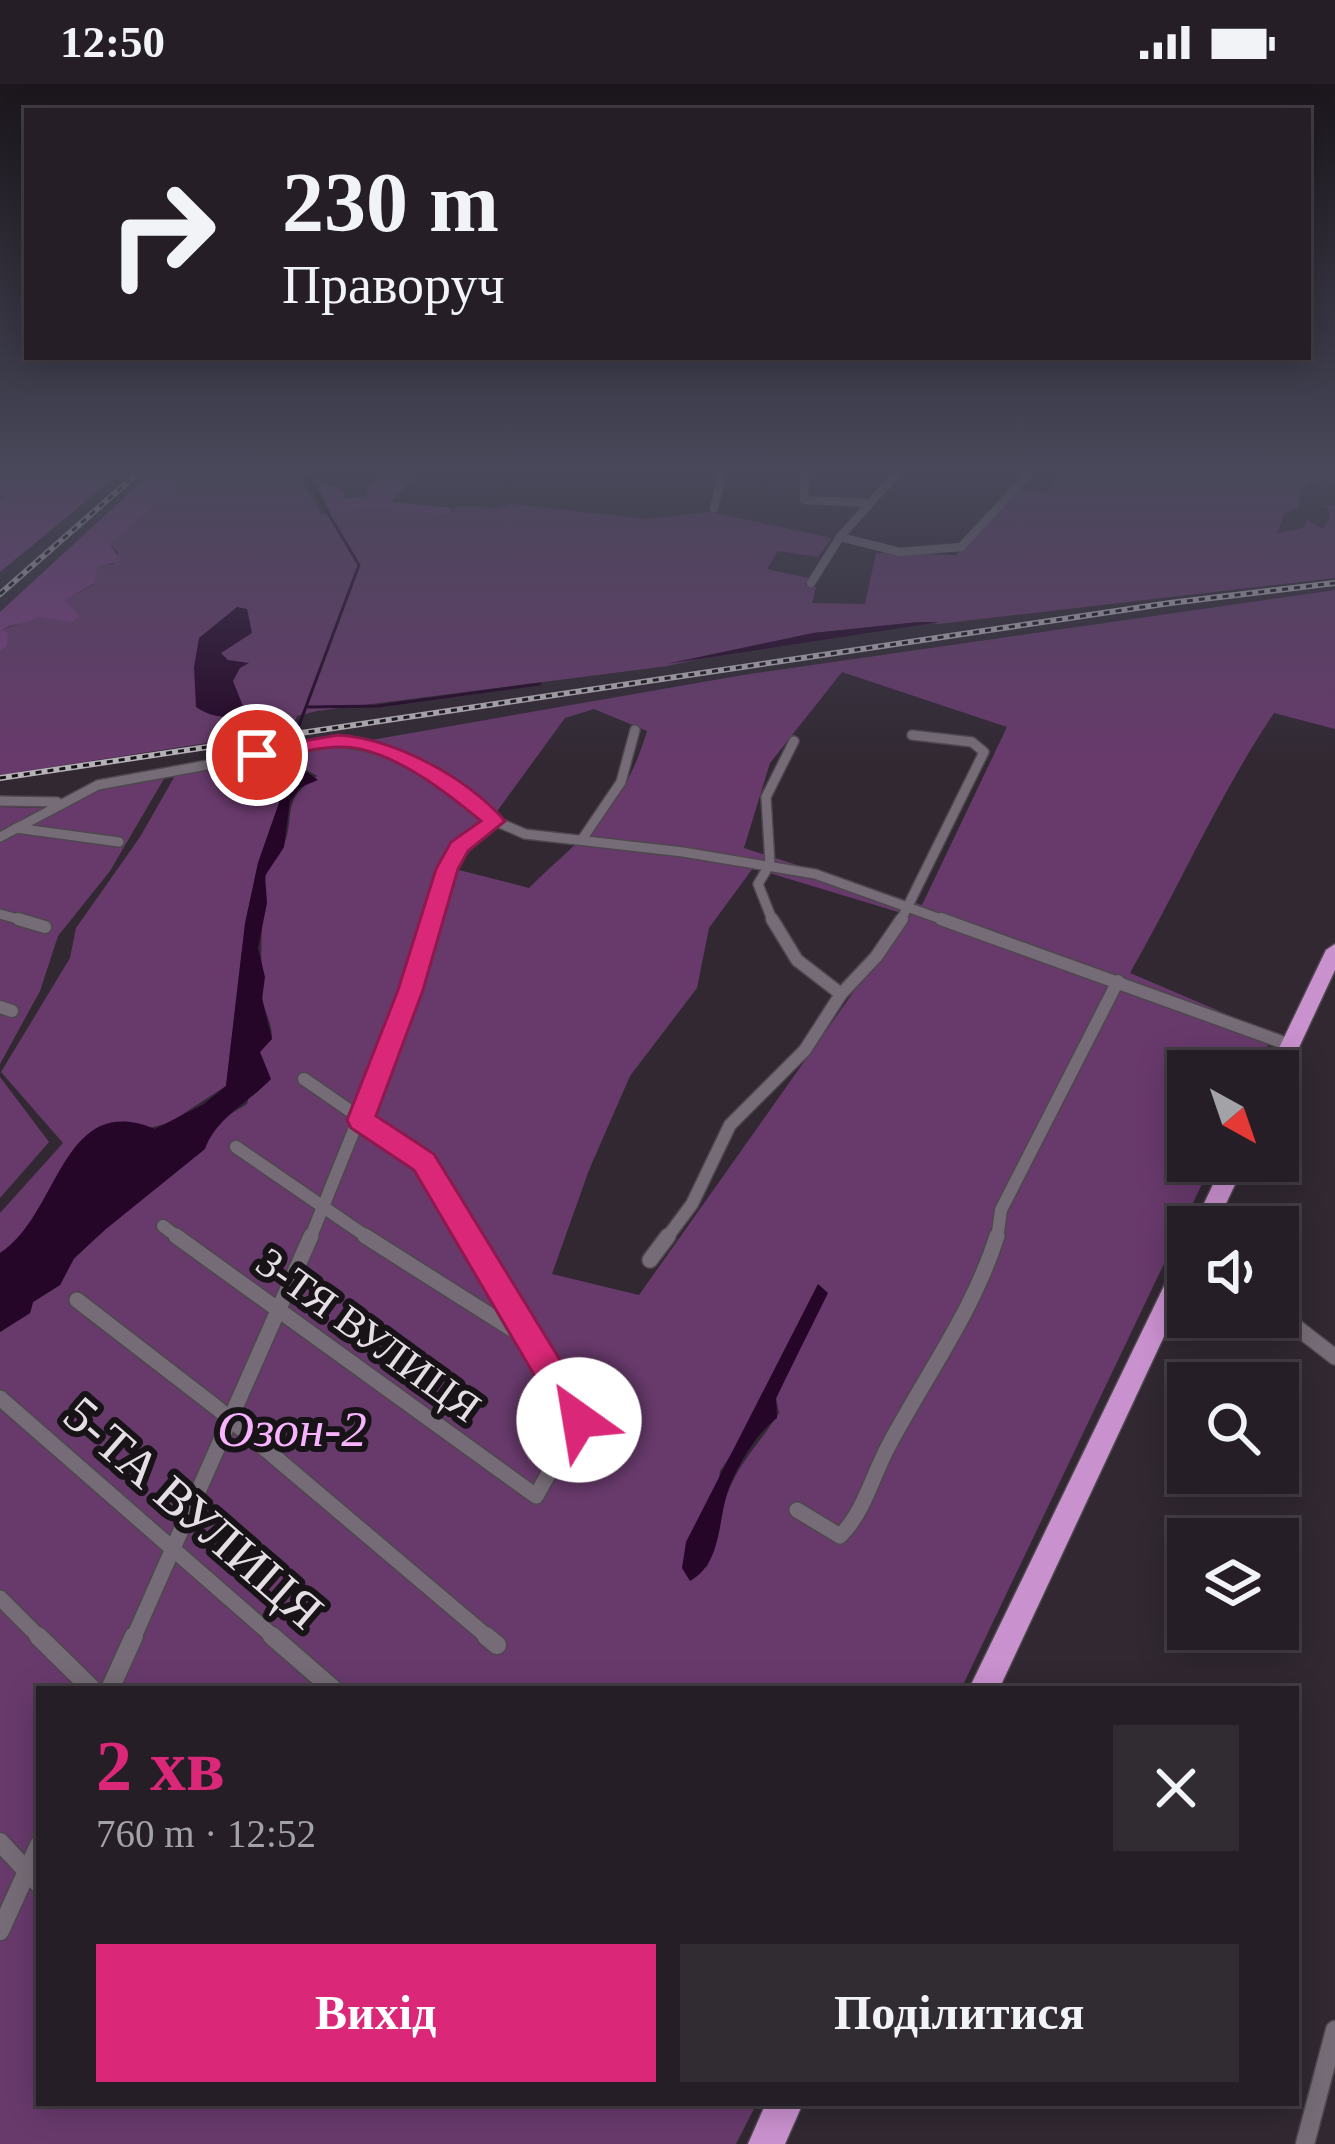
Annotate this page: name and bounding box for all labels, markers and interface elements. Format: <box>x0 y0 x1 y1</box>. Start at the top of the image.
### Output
text: 12:50 <box>60 17 165 67</box>
icon: right <box>84 156 240 312</box>
text: 230 m <box>282 156 499 249</box>
text: Праворуч <box>282 255 505 315</box>
pin <box>206 704 308 806</box>
icon: arrive <box>224 722 290 788</box>
north arrow <box>1167 1050 1299 1182</box>
map controls <box>1167 1050 1299 1650</box>
button: sound <box>1167 1206 1299 1338</box>
street label: 3-ТЯ ВУЛИЦЯ <box>248 1239 489 1431</box>
position arrow <box>516 1357 642 1483</box>
button: search <box>1167 1362 1299 1494</box>
street label: 5-ТА ВУЛИЦЯ <box>53 1386 334 1640</box>
park label: Озон-2 <box>217 1401 367 1457</box>
button: layers <box>1167 1518 1299 1650</box>
button: close <box>1113 1725 1239 1851</box>
text: 2 хв <box>96 1726 225 1806</box>
text: 760 m · 12:52 <box>96 1812 316 1855</box>
button: Вихід <box>96 1944 656 2082</box>
button: Поділитися <box>680 1944 1239 2082</box>

